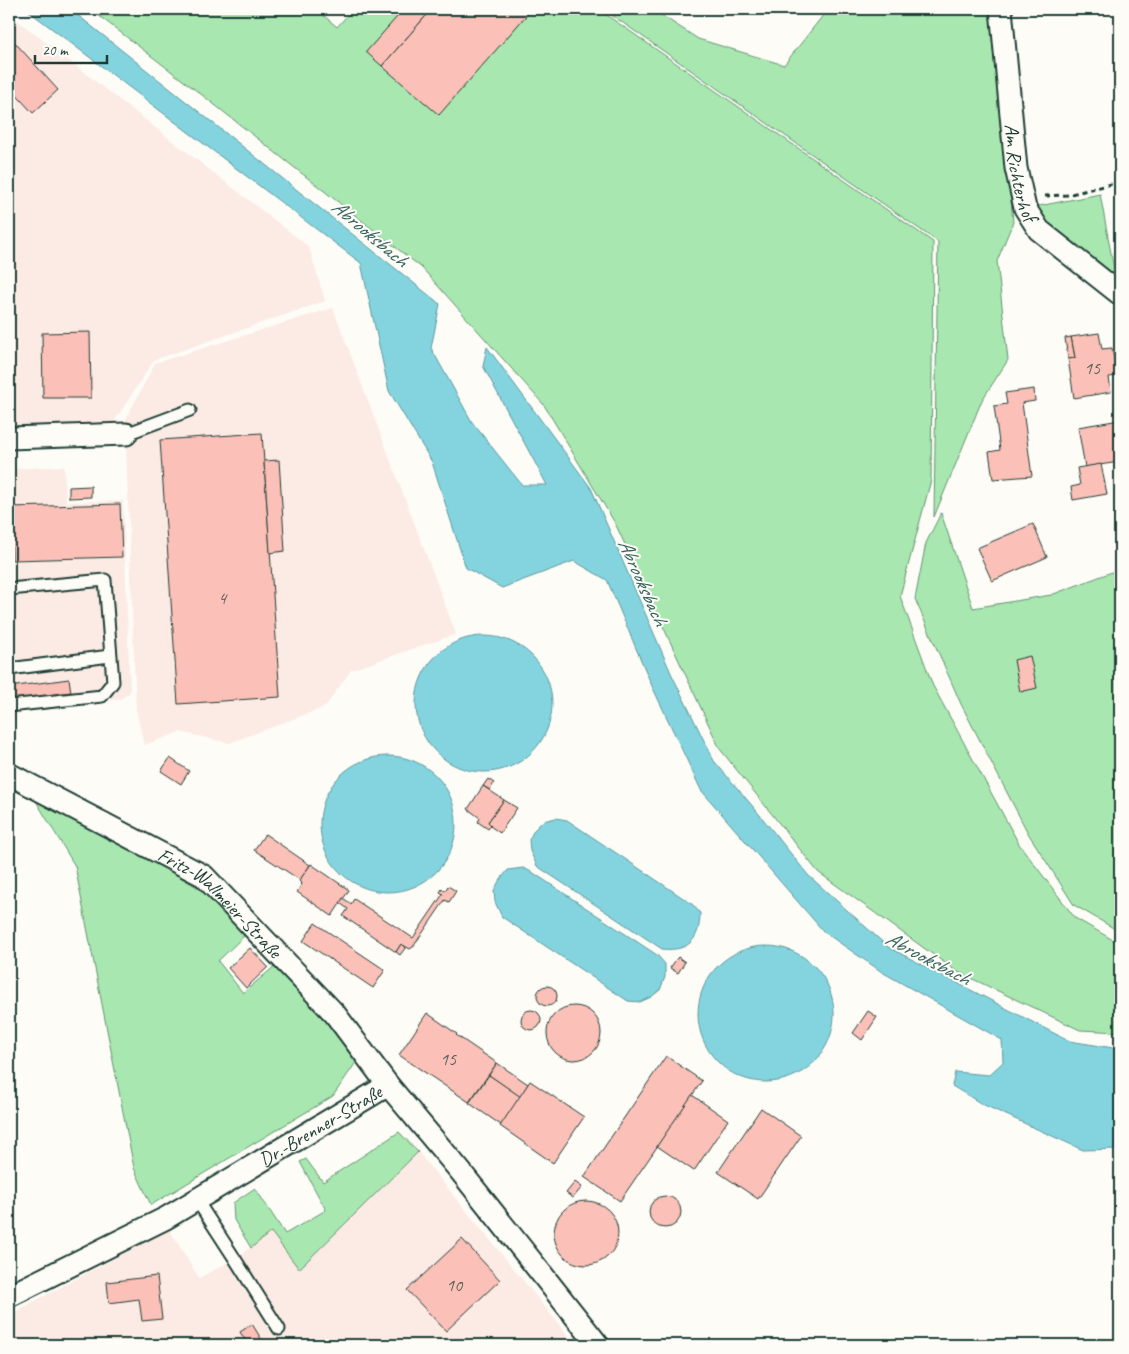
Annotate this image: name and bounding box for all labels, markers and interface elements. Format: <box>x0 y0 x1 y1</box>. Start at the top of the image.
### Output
scale bar <box>35 32 108 64</box>
text: 20 m <box>42 41 69 60</box>
street label: Am Richterhof <box>999 123 1045 230</box>
water label: Abrooksbach <box>326 193 415 274</box>
house number: 15 <box>1084 357 1101 379</box>
water label: Abrooksbach <box>612 535 675 631</box>
house number: 4 <box>218 587 228 609</box>
street label: Fritz-Wallmeier-Straße <box>154 842 288 964</box>
water label: Abrooksbach <box>881 925 977 992</box>
house number: 15 <box>440 1048 457 1070</box>
street label: Dr.-Brenner-Straße <box>254 1079 388 1173</box>
house number: 10 <box>446 1274 464 1296</box>

